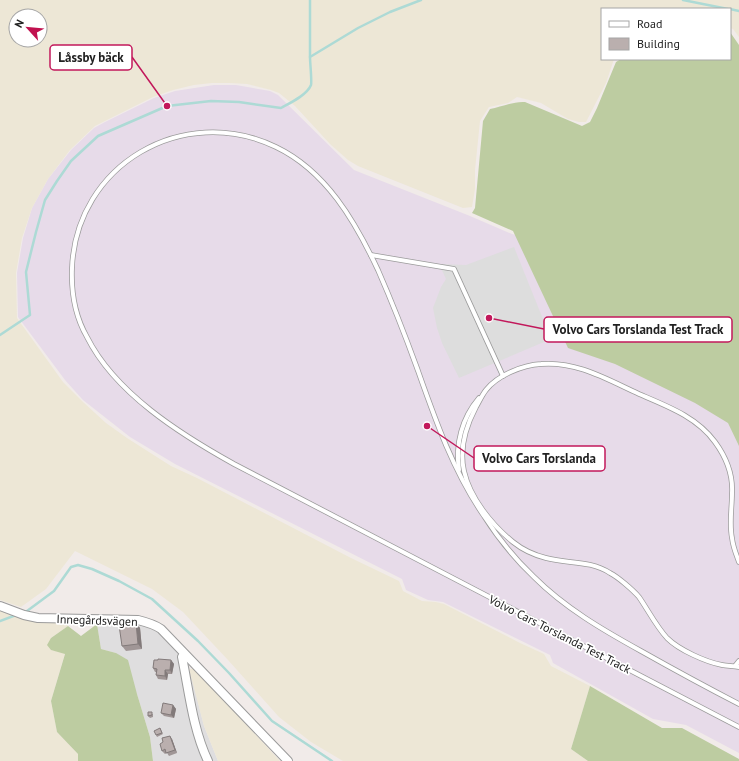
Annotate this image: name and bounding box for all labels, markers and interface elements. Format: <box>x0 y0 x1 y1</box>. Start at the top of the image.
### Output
north arrow <box>8 8 48 48</box>
legend <box>601 8 731 60</box>
text: Road <box>637 16 662 31</box>
text: N <box>11 17 27 30</box>
text: Building <box>637 36 680 51</box>
callout: Låssby bäck <box>50 45 132 70</box>
text: Låssby bäck <box>58 49 124 66</box>
callout: Volvo Cars Torslanda Test Track <box>544 317 732 342</box>
text: Volvo Cars Torslanda Test Track <box>552 321 724 338</box>
callout: Volvo Cars Torslanda <box>474 446 605 471</box>
text: Volvo Cars Torslanda <box>481 450 596 467</box>
street label: Volvo Cars Torslanda Test Track <box>485 591 634 677</box>
street label: Innegårdsvägen <box>56 611 138 629</box>

